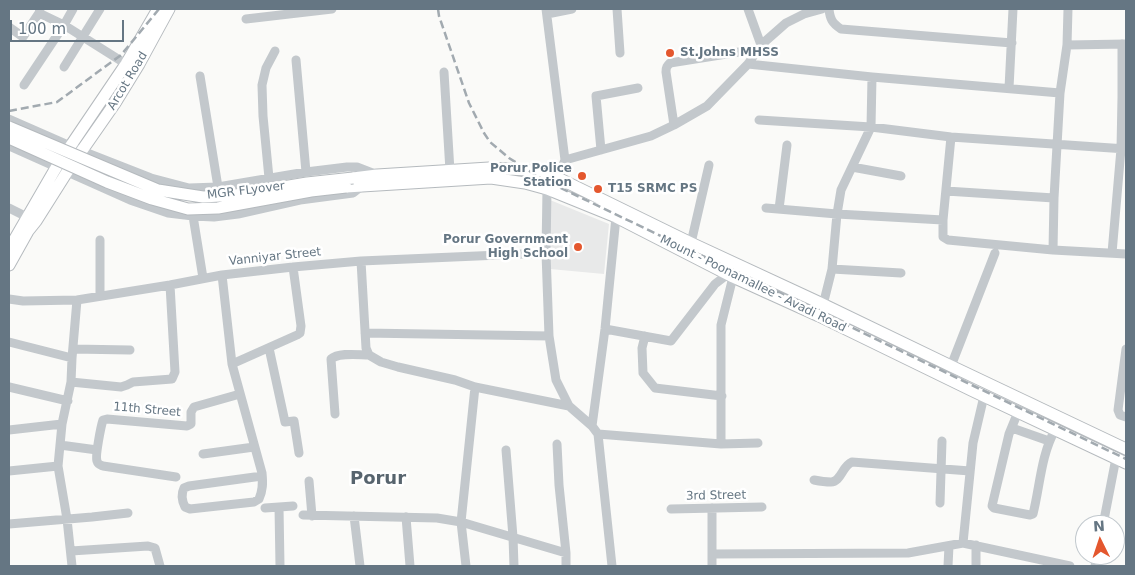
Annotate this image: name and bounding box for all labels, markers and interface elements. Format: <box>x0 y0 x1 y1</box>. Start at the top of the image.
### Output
scale bar <box>12 10 126 42</box>
text: 100 m <box>18 20 66 38</box>
place label: St.Johns MHSS <box>680 46 779 60</box>
marker: St.Johns MHSS <box>664 47 676 59</box>
street label: Arcot Road <box>105 49 151 113</box>
place label: Porur Police Station <box>490 162 572 190</box>
marker: Porur Police Station <box>576 170 588 182</box>
street label: MGR FLyover <box>206 179 286 203</box>
place label: T15 SRMC PS <box>608 182 697 196</box>
marker: T15 SRMC PS <box>592 183 604 195</box>
place label: Porur Government High School <box>443 233 568 261</box>
street label: Mount - Poonamallee - Avadi Road <box>658 233 848 335</box>
marker: Porur Government High School <box>572 241 584 253</box>
street label: Vanniyar Street <box>228 245 322 269</box>
street label: 11th Street <box>113 400 181 420</box>
district label: Porur <box>350 468 406 490</box>
street label: 3rd Street <box>686 488 746 504</box>
north arrow <box>1075 515 1125 565</box>
text: N <box>1093 518 1105 534</box>

